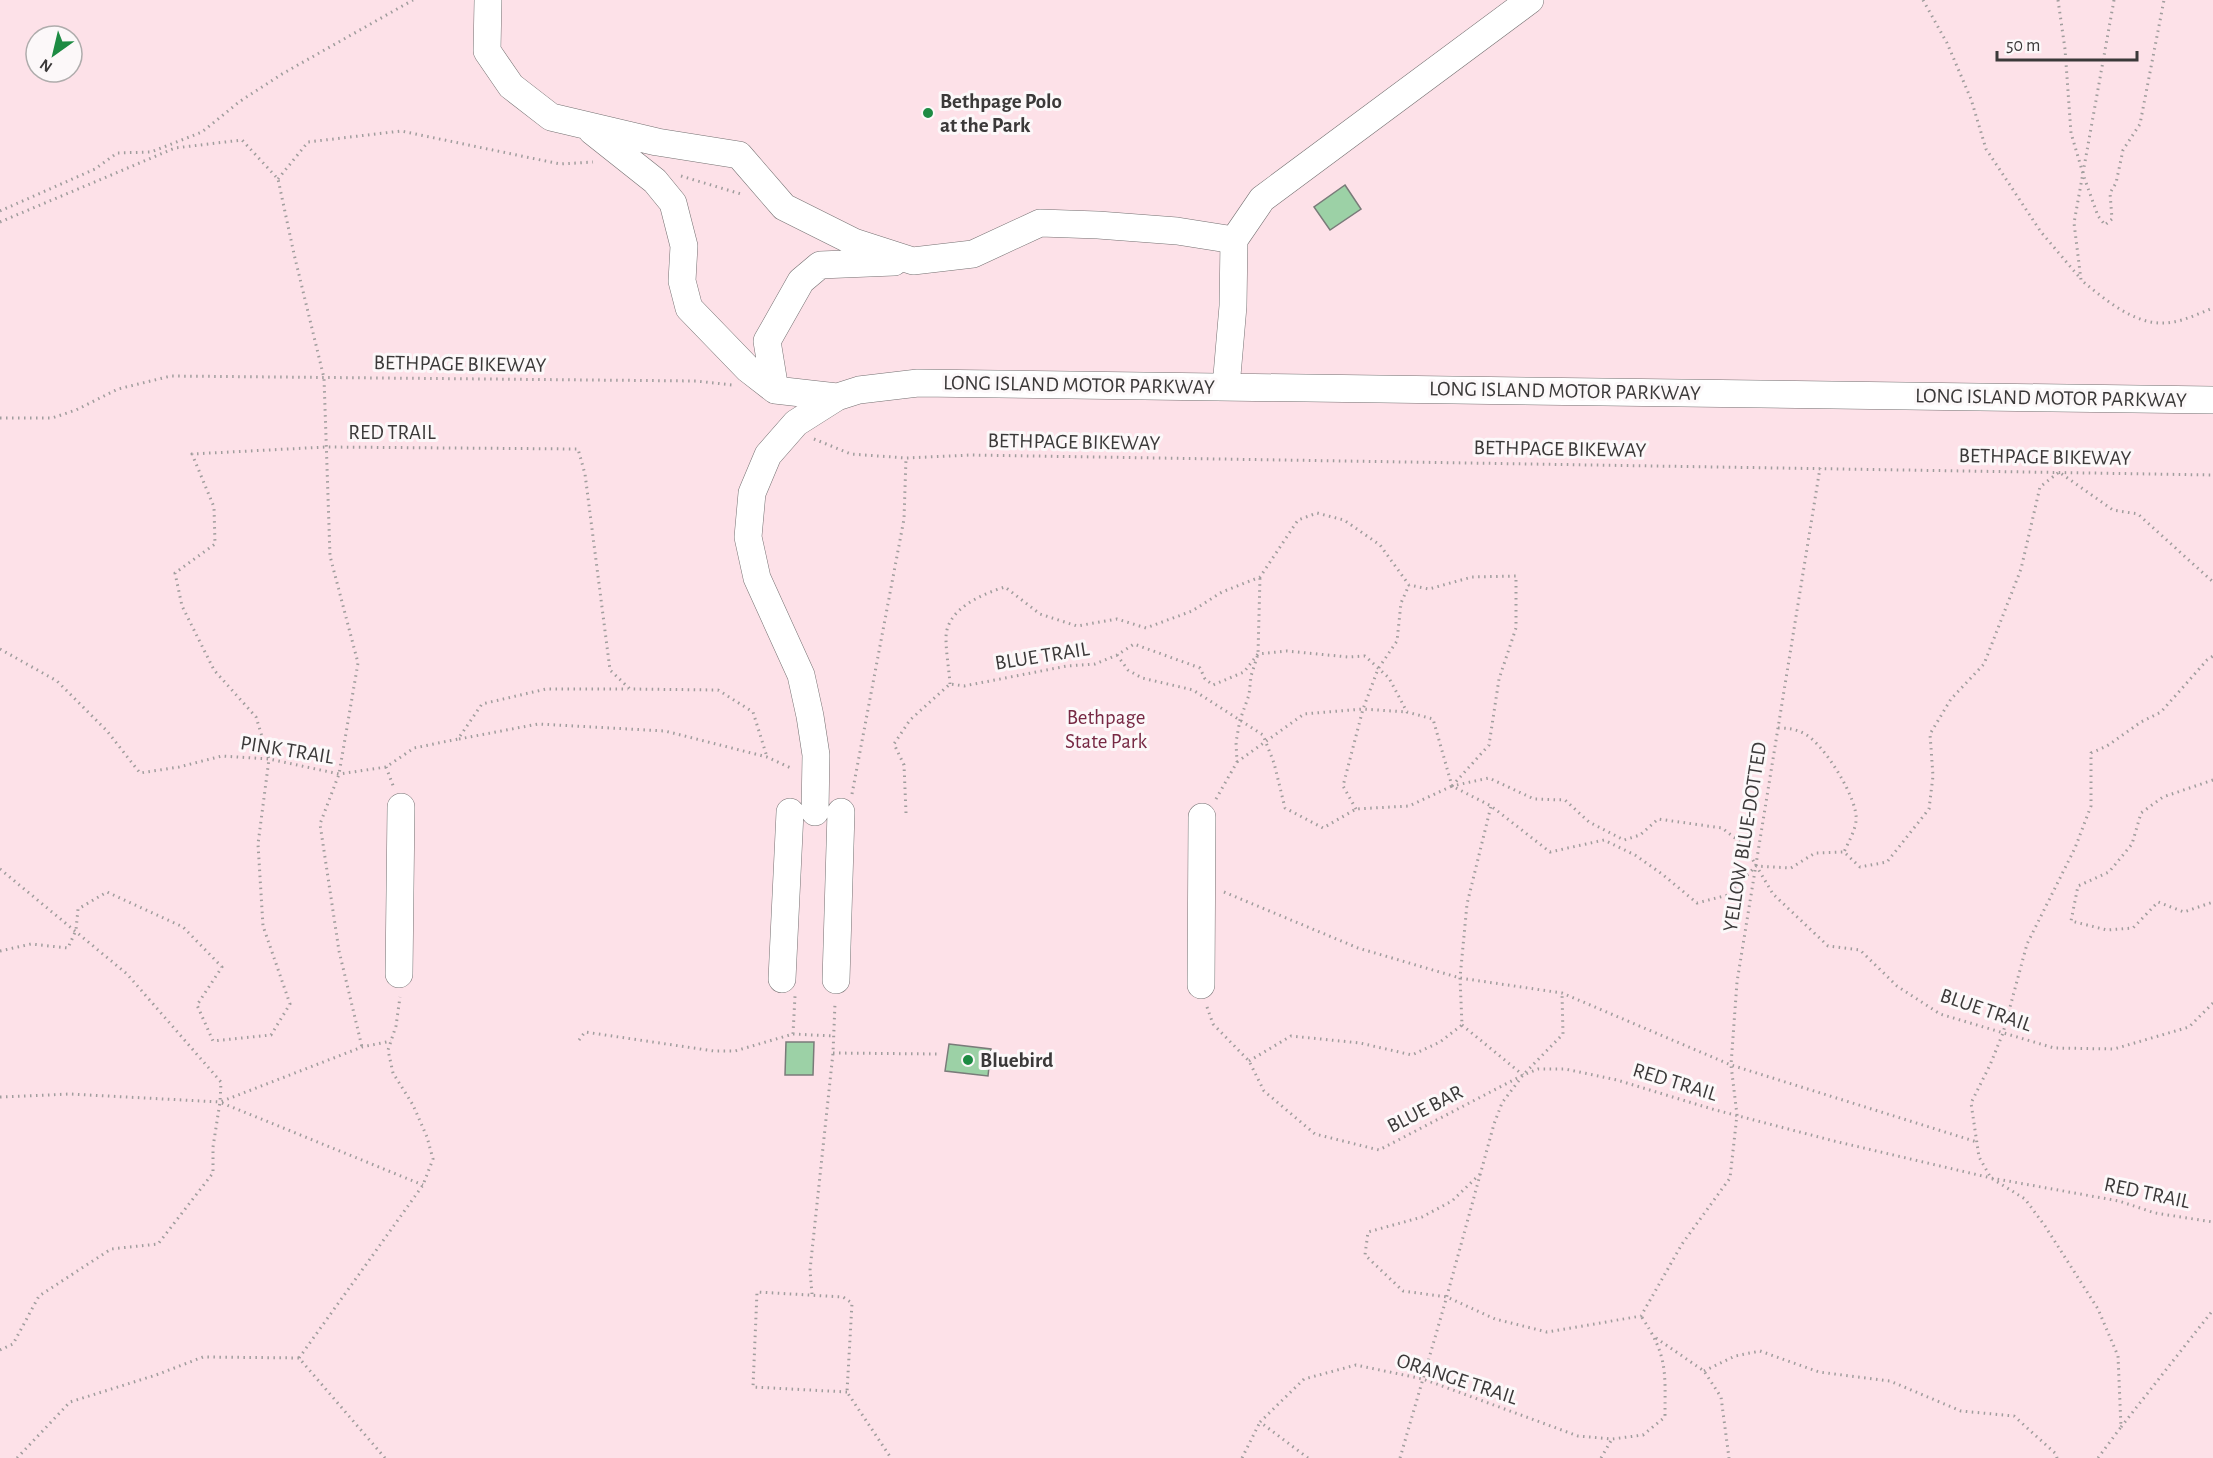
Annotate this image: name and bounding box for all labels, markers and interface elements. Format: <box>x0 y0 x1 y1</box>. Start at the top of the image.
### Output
north arrow <box>24 24 84 84</box>
scale bar <box>1997 24 2136 62</box>
text: 50 m <box>2006 37 2040 55</box>
text: N <box>37 56 55 75</box>
place label: Bethpage Polo at the Park <box>940 91 1062 136</box>
marker: Bethpage Polo at the Park <box>921 106 935 120</box>
street label: BETHPAGE BIKEWAY <box>373 352 547 376</box>
street label: LONG ISLAND MOTOR PARKWAY <box>943 372 1215 398</box>
street label: LONG ISLAND MOTOR PARKWAY <box>1429 378 1701 404</box>
street label: LONG ISLAND MOTOR PARKWAY <box>1915 385 2187 411</box>
street label: RED TRAIL <box>348 422 436 443</box>
street label: BETHPAGE BIKEWAY <box>987 430 1161 454</box>
street label: BETHPAGE BIKEWAY <box>1473 437 1647 461</box>
street label: BETHPAGE BIKEWAY <box>1958 445 2132 469</box>
street label: BLUE TRAIL <box>993 638 1091 674</box>
park label: Bethpage State Park <box>1065 707 1147 752</box>
street label: PINK TRAIL <box>239 732 335 768</box>
street label: YELLOW BLUE-DOTTED <box>1720 741 1770 933</box>
street label: BLUE TRAIL <box>1938 985 2035 1036</box>
place label: Bluebird <box>980 1050 1053 1071</box>
marker: Bluebird <box>961 1053 975 1067</box>
street label: RED TRAIL <box>1630 1059 1720 1105</box>
street label: BLUE BAR <box>1384 1081 1466 1137</box>
street label: RED TRAIL <box>2102 1174 2192 1212</box>
street label: ORANGE TRAIL <box>1394 1350 1520 1408</box>

